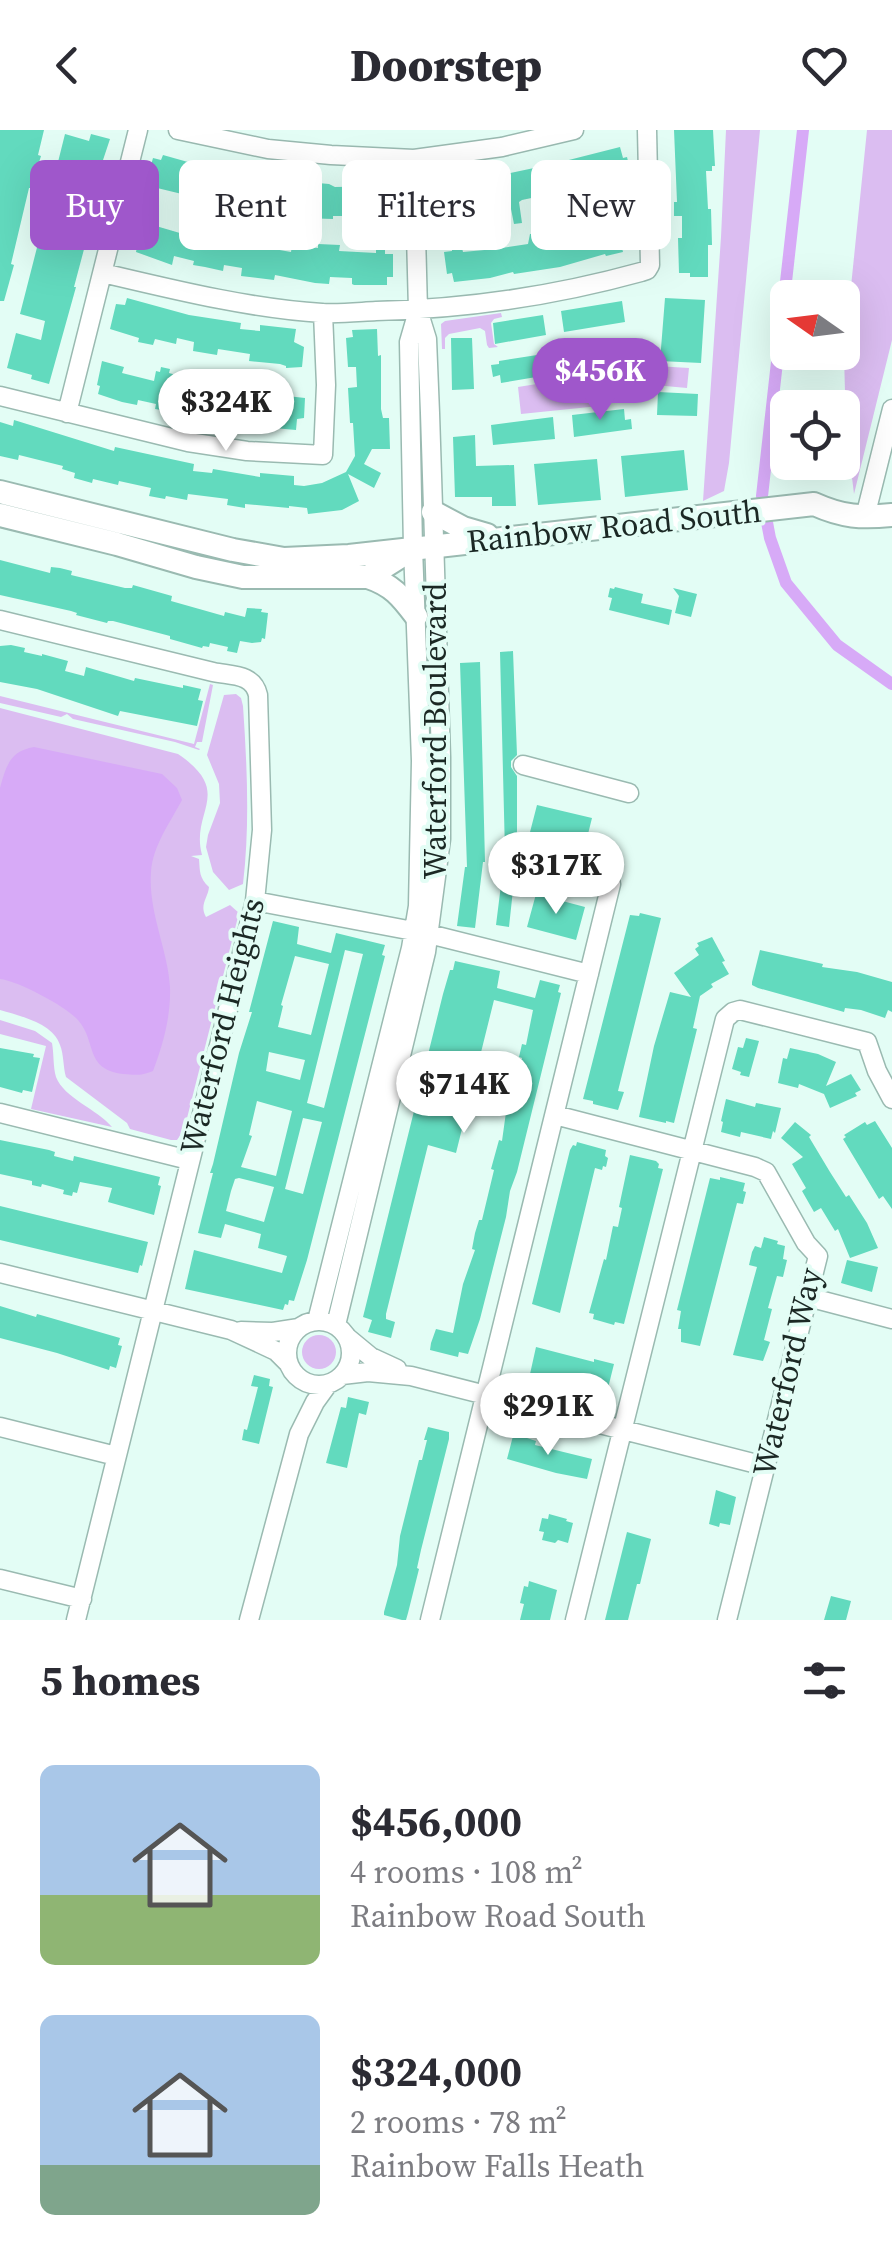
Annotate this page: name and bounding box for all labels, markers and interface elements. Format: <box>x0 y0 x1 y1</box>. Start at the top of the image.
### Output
text: Doorstep <box>350 34 542 96</box>
icon: back <box>40 38 95 93</box>
icon: heart <box>797 38 852 93</box>
chip: Buy <box>30 160 159 250</box>
chip: Rent <box>179 160 322 250</box>
chip: Filters <box>342 160 511 250</box>
chip: New <box>531 160 671 250</box>
north arrow <box>770 280 860 370</box>
map controls <box>770 280 860 480</box>
pin: $456K <box>530 338 670 423</box>
text: $456K <box>554 348 646 392</box>
pin: $324K <box>156 369 296 454</box>
text: $324K <box>180 379 272 423</box>
button: locate <box>770 390 860 480</box>
street label: Rainbow Road South <box>465 489 763 563</box>
street label: Waterford Boulevard <box>413 582 457 880</box>
pin: $317K <box>486 832 626 917</box>
text: $317K <box>510 842 602 886</box>
street label: Waterford Heights <box>169 893 275 1159</box>
pin: $714K <box>394 1051 534 1136</box>
text: $714K <box>418 1061 510 1105</box>
street label: Waterford Way <box>742 1263 832 1480</box>
pin: $291K <box>478 1373 618 1458</box>
text: $291K <box>502 1383 594 1427</box>
text: 5 homes <box>40 1651 200 1709</box>
icon: filters <box>797 1653 852 1708</box>
text: $456,000 <box>350 1792 522 1850</box>
icon: home <box>120 1805 240 1925</box>
text: 4 rooms · 108 m² <box>350 1850 583 1894</box>
text: Rainbow Road South <box>350 1894 646 1938</box>
text: $324,000 <box>350 2042 522 2100</box>
icon: home <box>120 2055 240 2175</box>
text: 2 rooms · 78 m² <box>350 2100 567 2144</box>
text: Rainbow Falls Heath <box>350 2144 644 2188</box>

